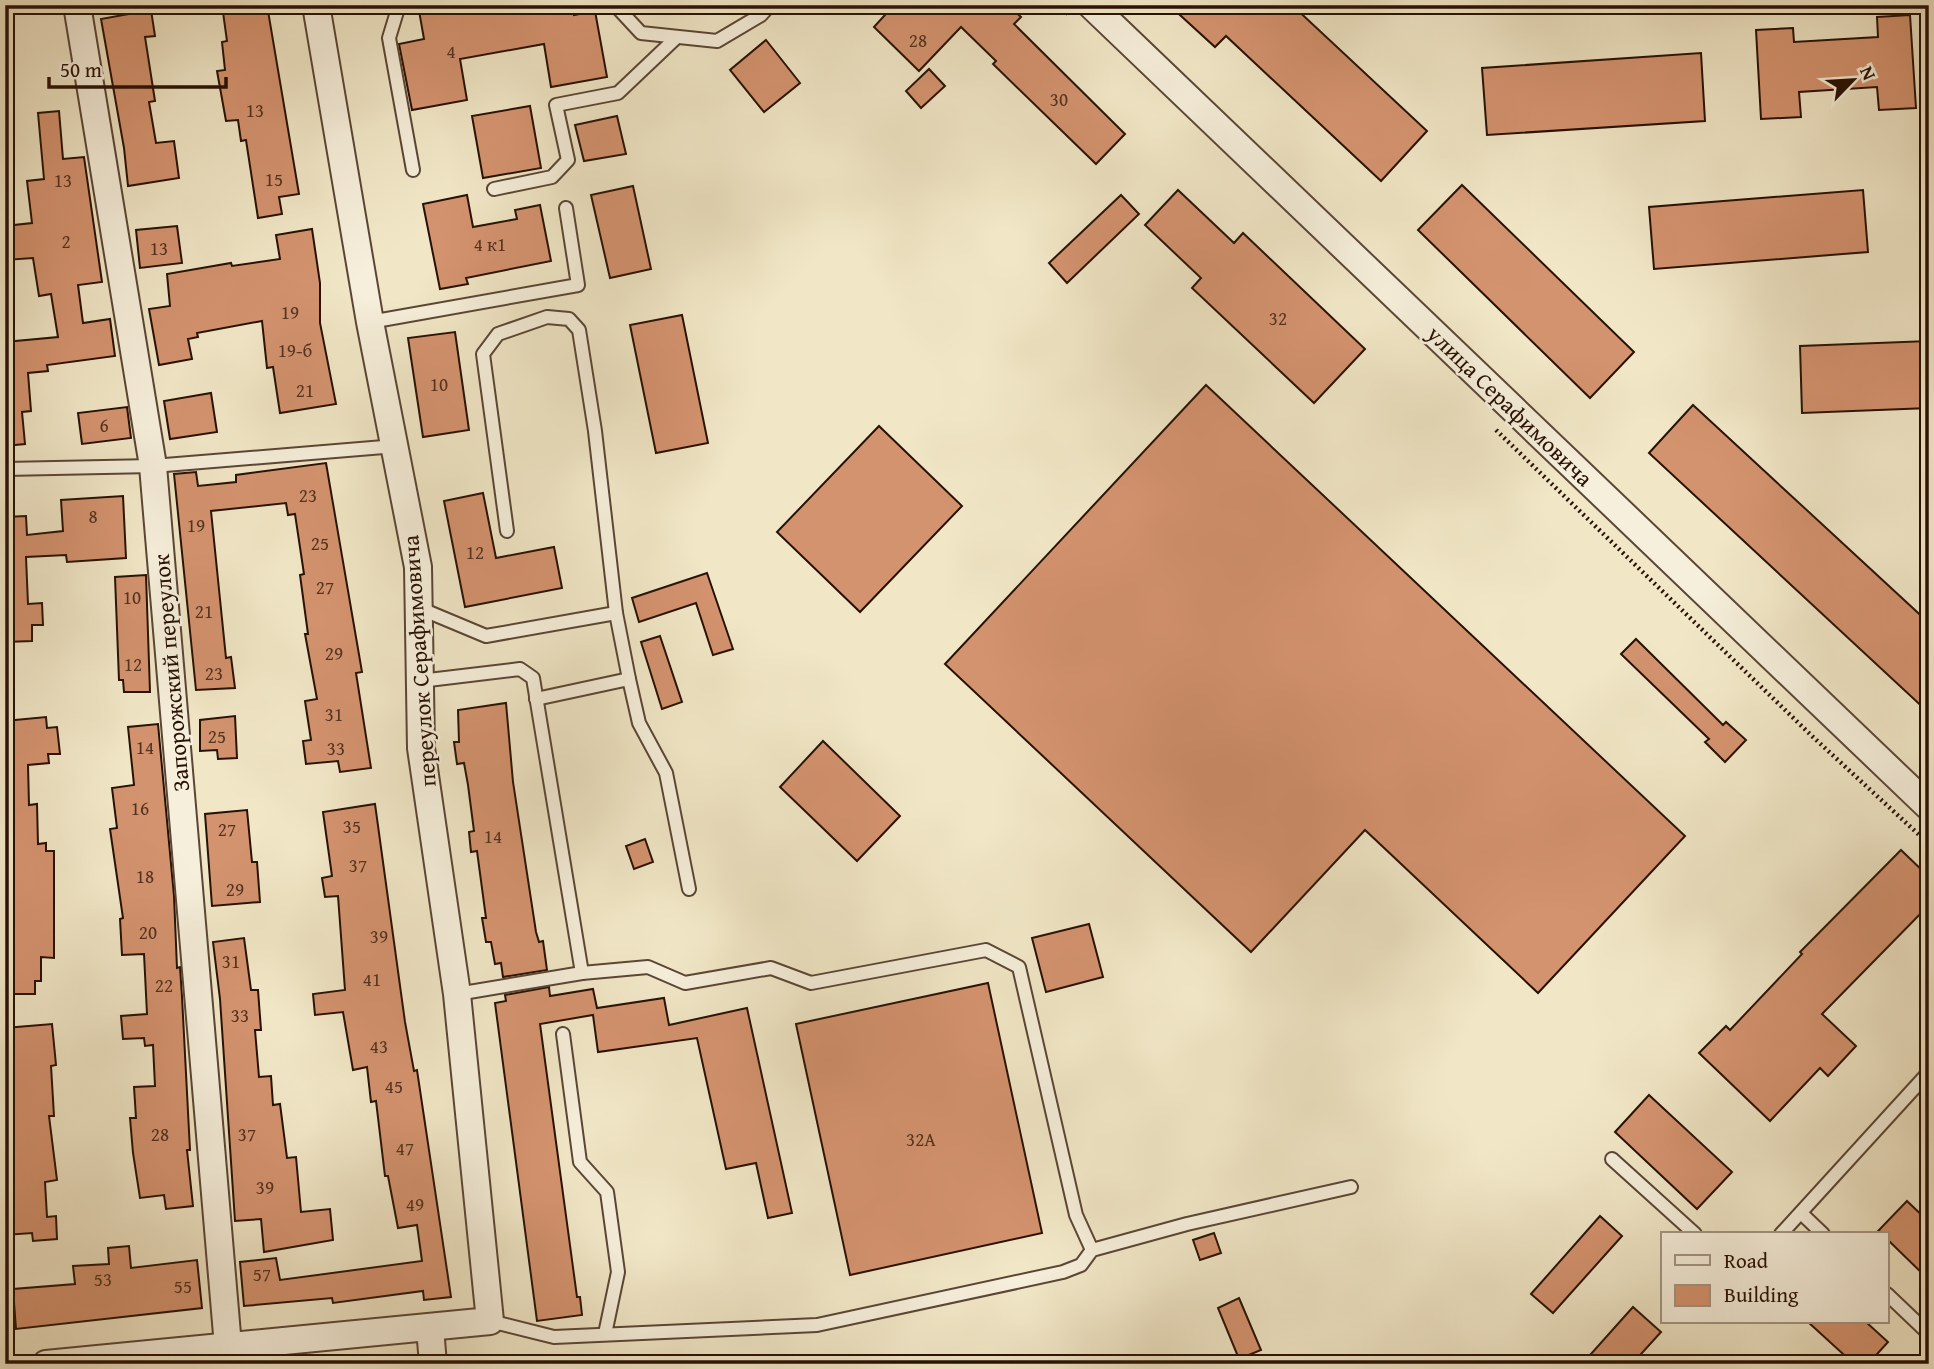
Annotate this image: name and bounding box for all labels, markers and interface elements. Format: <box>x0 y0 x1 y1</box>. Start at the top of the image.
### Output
house number: 28 <box>909 26 927 54</box>
house number: 4 <box>446 37 456 65</box>
scale bar <box>49 46 226 90</box>
north arrow <box>1818 46 1888 116</box>
text: 50 m <box>60 54 102 85</box>
text: N <box>1853 61 1884 85</box>
house number: 30 <box>1050 85 1068 113</box>
house number: 13 <box>246 96 264 124</box>
house number: 15 <box>265 165 283 193</box>
house number: 13 <box>54 166 72 194</box>
house number: 2 <box>61 227 71 255</box>
house number: 4 к1 <box>474 230 506 258</box>
house number: 13 <box>150 234 168 262</box>
house number: 19 <box>281 298 299 326</box>
house number: 32 <box>1269 304 1287 332</box>
street label: улица Серафимовича <box>1419 317 1601 494</box>
house number: 19-б <box>278 336 313 364</box>
house number: 10 <box>430 370 448 398</box>
house number: 21 <box>296 376 314 404</box>
house number: 6 <box>99 411 109 439</box>
house number: 23 <box>299 481 317 509</box>
house number: 8 <box>88 502 98 530</box>
house number: 19 <box>187 511 205 539</box>
house number: 25 <box>311 529 329 557</box>
street label: переулок Серафимовича <box>393 534 444 788</box>
house number: 12 <box>466 538 484 566</box>
street label: Запорожский переулок <box>144 553 197 793</box>
house number: 27 <box>316 573 334 601</box>
house number: 10 <box>123 583 141 611</box>
house number: 21 <box>195 597 213 625</box>
house number: 29 <box>325 639 343 667</box>
house number: 12 <box>124 650 142 678</box>
house number: 23 <box>205 659 223 687</box>
house number: 31 <box>325 700 343 728</box>
house number: 25 <box>208 722 226 750</box>
house number: 14 <box>136 733 154 761</box>
house number: 33 <box>327 734 345 762</box>
house number: 16 <box>131 794 149 822</box>
house number: 35 <box>343 812 361 840</box>
house number: 27 <box>218 815 236 843</box>
house number: 14 <box>484 822 502 850</box>
house number: 37 <box>349 851 367 879</box>
house number: 18 <box>136 862 154 890</box>
house number: 29 <box>226 875 244 903</box>
house number: 20 <box>139 918 157 946</box>
house number: 39 <box>370 922 388 950</box>
house number: 31 <box>222 947 240 975</box>
house number: 41 <box>363 965 381 993</box>
house number: 22 <box>155 971 173 999</box>
house number: 33 <box>231 1001 249 1029</box>
house number: 43 <box>370 1032 388 1060</box>
house number: 45 <box>385 1072 403 1100</box>
house number: 28 <box>151 1120 169 1148</box>
house number: 37 <box>238 1120 256 1148</box>
house number: 32А <box>906 1125 936 1153</box>
house number: 47 <box>396 1134 414 1162</box>
house number: 39 <box>256 1173 274 1201</box>
house number: 49 <box>406 1190 424 1218</box>
legend <box>1661 1232 1888 1324</box>
text: Road <box>1724 1245 1769 1276</box>
house number: 57 <box>253 1260 271 1288</box>
house number: 53 <box>94 1265 112 1293</box>
house number: 55 <box>174 1272 192 1300</box>
text: Building <box>1724 1279 1799 1310</box>

